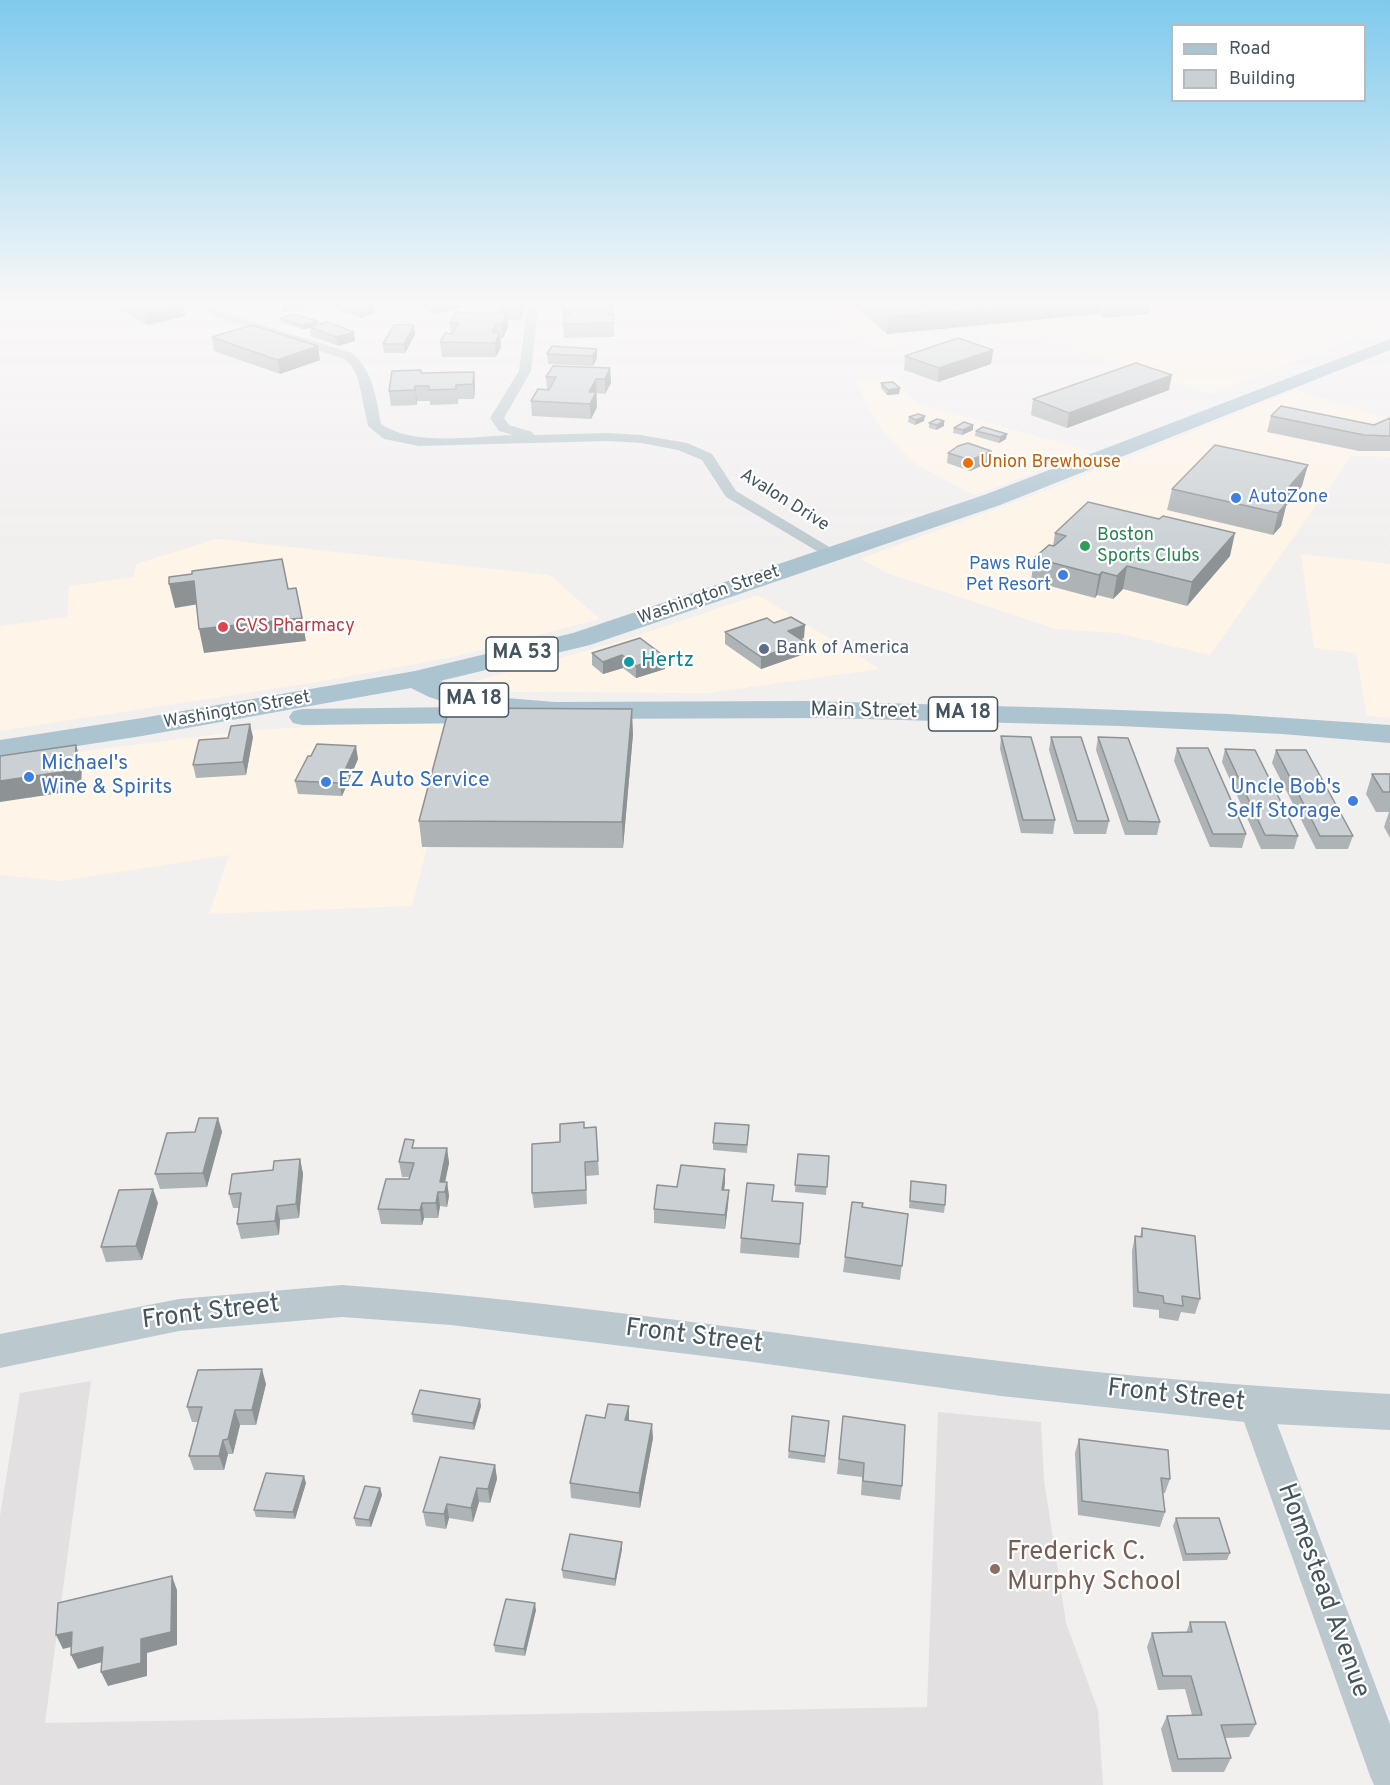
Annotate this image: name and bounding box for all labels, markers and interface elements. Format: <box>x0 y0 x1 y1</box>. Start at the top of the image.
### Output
legend <box>1171 24 1366 102</box>
text: Road <box>1229 38 1271 61</box>
text: Building <box>1229 68 1295 91</box>
place label: Union Brewhouse <box>980 452 1121 474</box>
marker: Union Brewhouse <box>961 456 975 470</box>
street label: Avalon Drive <box>735 465 833 537</box>
place label: AutoZone <box>1248 487 1328 509</box>
marker: AutoZone <box>1229 491 1243 505</box>
place label: Boston Sports Clubs <box>1097 525 1200 568</box>
marker: Boston Sports Clubs <box>1078 539 1092 553</box>
place label: Paws Rule Pet Resort <box>966 554 1051 596</box>
street label: Washington Street <box>635 562 783 630</box>
marker: Paws Rule Pet Resort <box>1056 568 1070 582</box>
place label: CVS Pharmacy <box>235 616 355 638</box>
marker: CVS Pharmacy <box>216 620 230 634</box>
road number: MA 53 <box>486 637 558 671</box>
place label: Bank of America <box>776 638 909 660</box>
marker: Bank of America <box>757 642 771 656</box>
place label: Hertz <box>641 649 694 675</box>
marker: Hertz <box>622 655 636 669</box>
road number: MA 18 <box>440 683 508 717</box>
street label: Washington Street <box>162 687 312 735</box>
road number: MA 18 <box>928 697 998 731</box>
street label: Main Street <box>810 698 918 726</box>
place label: Michael's Wine & Spirits <box>41 752 172 802</box>
place label: EZ Auto Service <box>338 769 490 795</box>
marker: Michael's Wine & Spirits <box>22 770 36 784</box>
marker: EZ Auto Service <box>319 775 333 789</box>
place label: Uncle Bob's Self Storage <box>1226 776 1341 826</box>
marker: Uncle Bob's Self Storage <box>1346 794 1360 808</box>
street label: Front Street <box>140 1290 282 1338</box>
street label: Front Street <box>623 1314 765 1362</box>
street label: Front Street <box>1106 1374 1246 1420</box>
street label: Homestead Avenue <box>1269 1480 1375 1702</box>
place label: Frederick C. Murphy School <box>1007 1538 1181 1600</box>
marker: Frederick C. Murphy School <box>988 1562 1002 1576</box>

